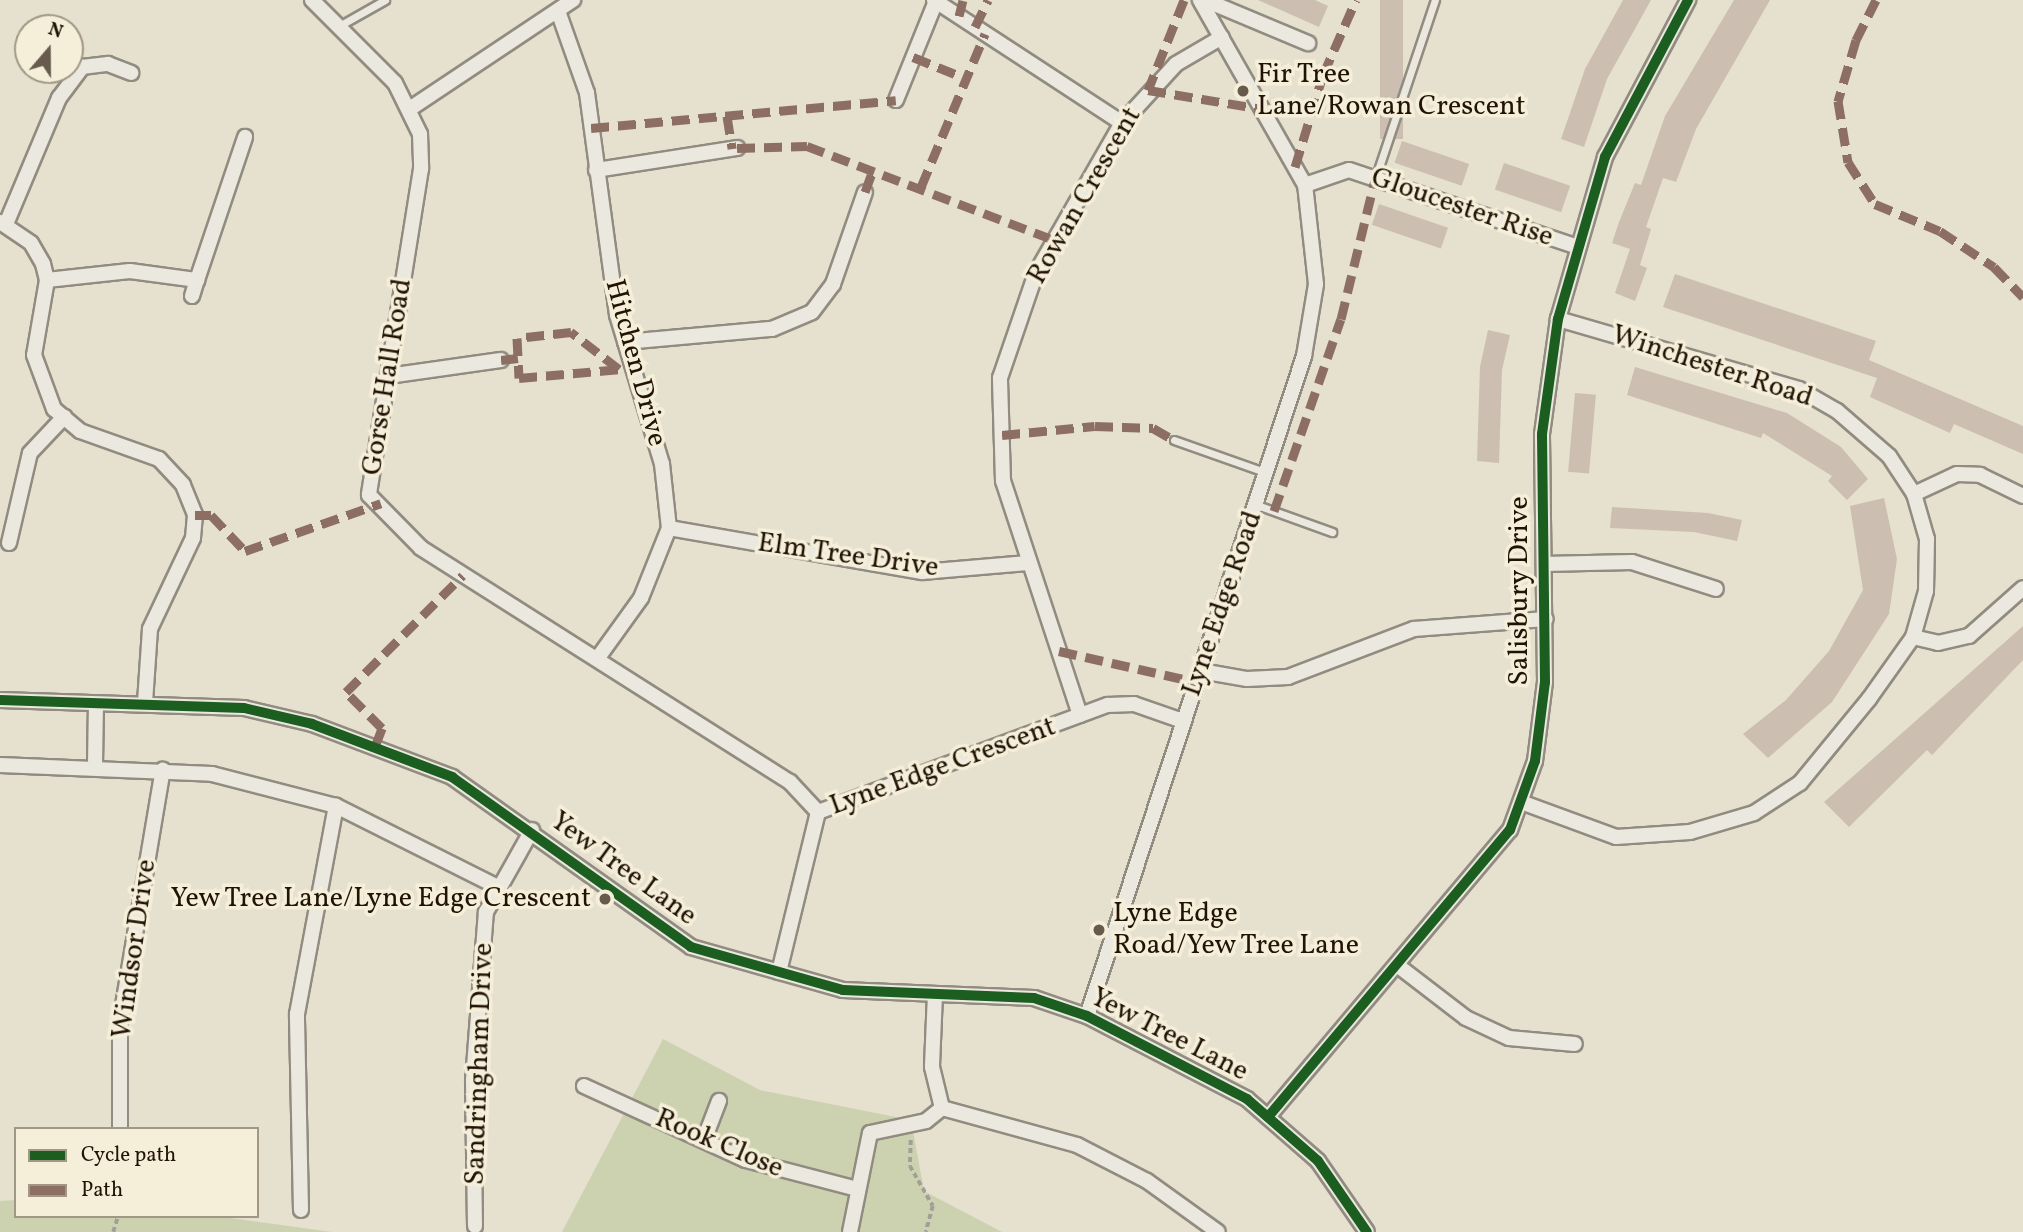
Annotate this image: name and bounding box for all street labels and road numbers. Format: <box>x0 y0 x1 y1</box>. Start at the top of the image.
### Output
street label: Rowan Crescent <box>1021 102 1149 290</box>
street label: Gloucester Rise <box>1367 161 1557 255</box>
street label: Gorse Hall Road <box>356 276 420 478</box>
street label: Hitchen Drive <box>597 276 673 450</box>
street label: Winchester Road <box>1607 319 1817 415</box>
street label: Salisbury Drive <box>1503 496 1537 686</box>
street label: Lyne Edge Road <box>1176 507 1270 701</box>
street label: Elm Tree Drive <box>755 527 941 585</box>
street label: Lyne Edge Crescent <box>825 711 1061 823</box>
street label: Yew Tree Lane <box>543 804 703 934</box>
street label: Windsor Drive <box>106 857 164 1041</box>
street label: Sandringham Drive <box>459 942 501 1186</box>
street label: Yew Tree Lane <box>1084 981 1254 1089</box>
street label: Rook Close <box>650 1102 788 1186</box>

